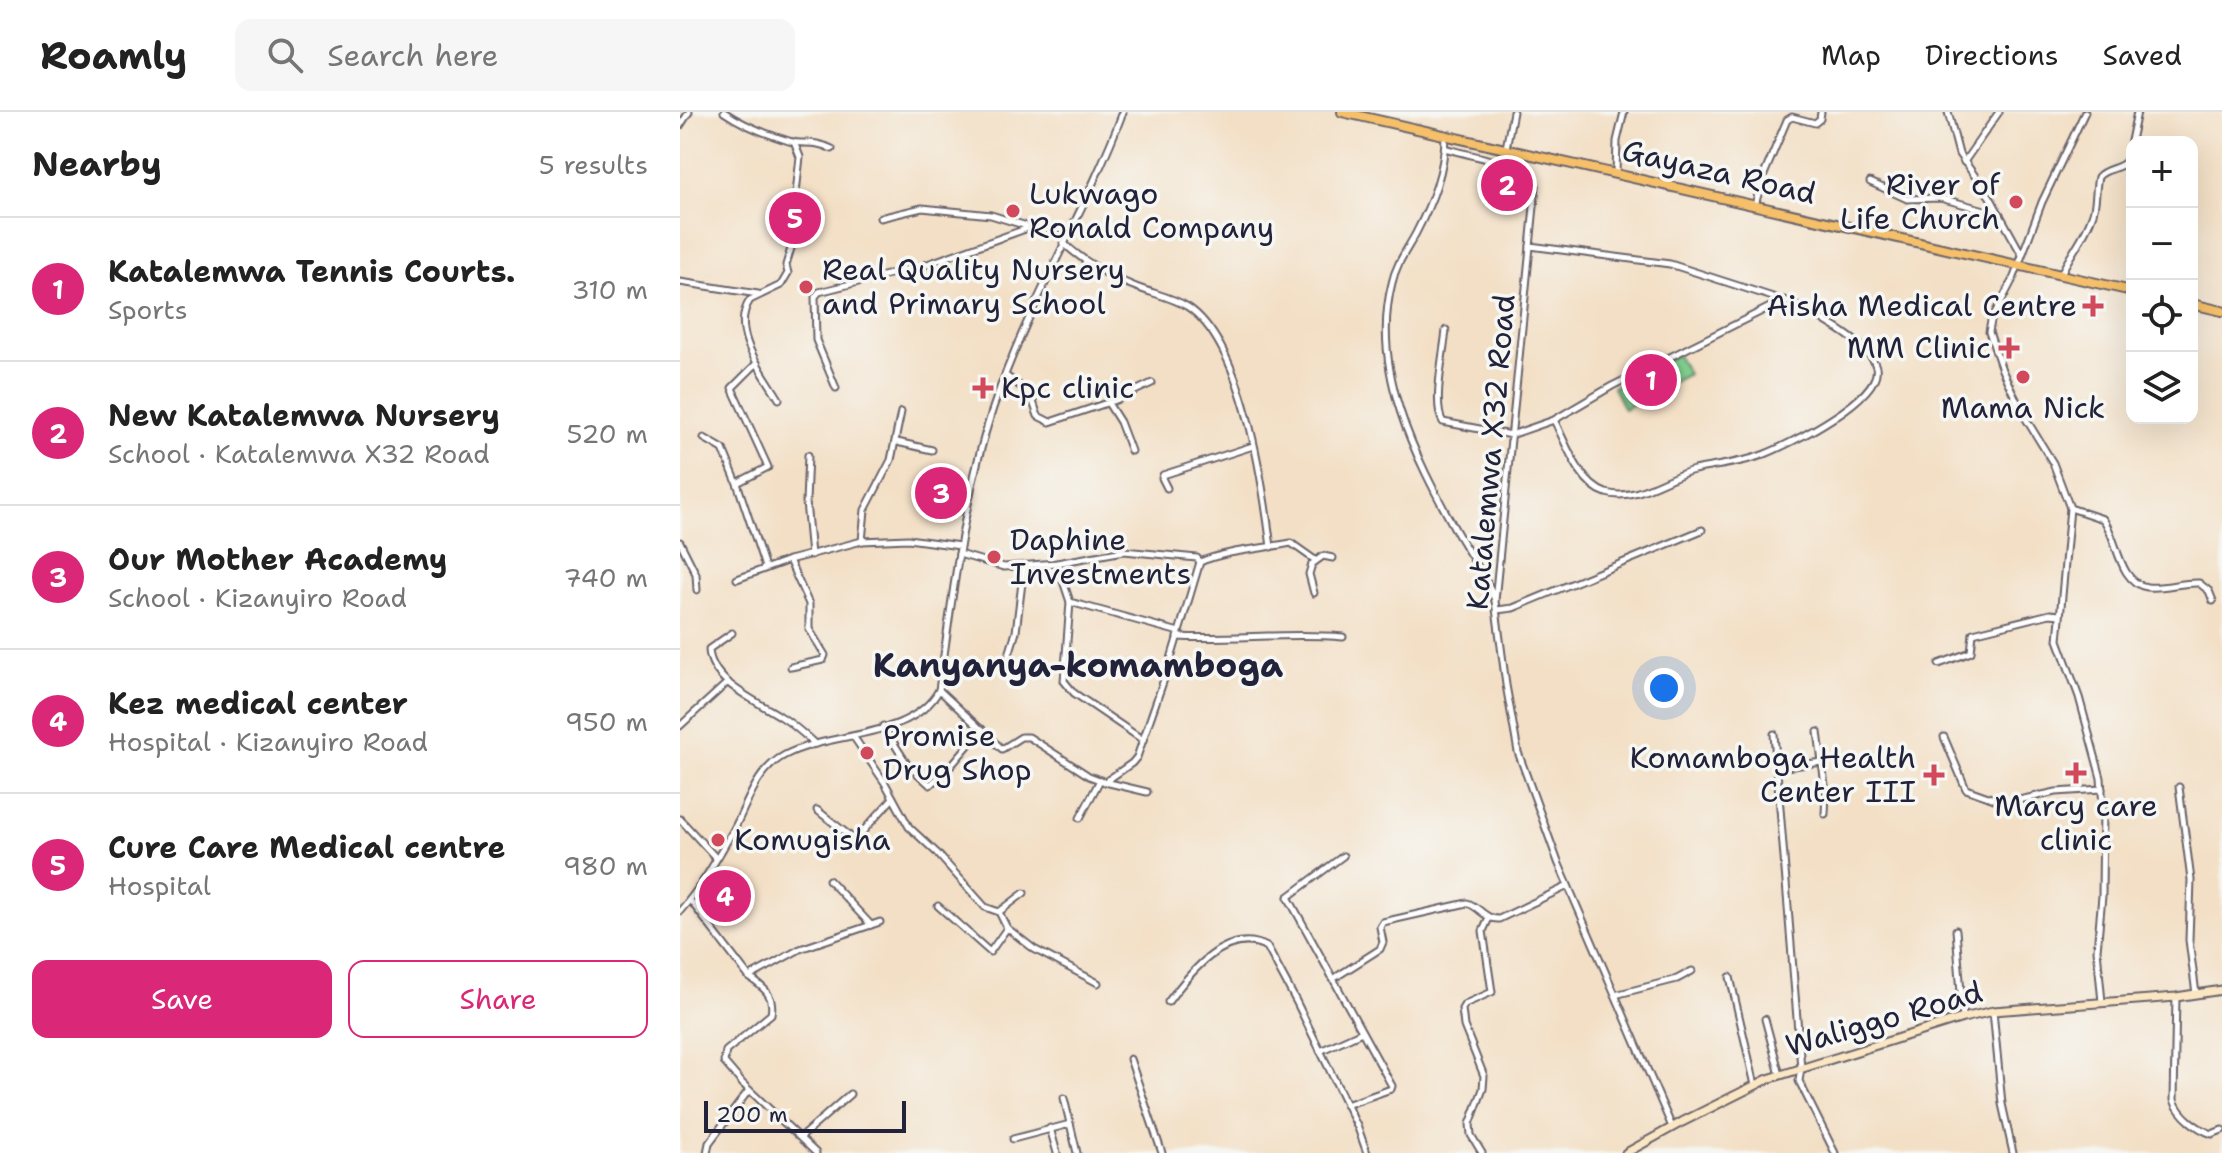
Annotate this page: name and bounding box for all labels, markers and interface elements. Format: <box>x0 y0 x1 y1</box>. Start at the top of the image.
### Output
search box <box>235 19 795 91</box>
text: Roamly <box>40 30 187 81</box>
icon: search <box>263 33 307 77</box>
text: Search here <box>327 35 499 76</box>
text: Map <box>1821 36 1881 74</box>
text: Directions <box>1925 36 2059 74</box>
text: Saved <box>2103 36 2182 74</box>
street label: Gayaza Road <box>1618 129 1820 214</box>
map controls <box>2126 136 2198 424</box>
button: + <box>2126 136 2198 208</box>
text: Nearby <box>32 141 162 187</box>
text: 5 results <box>539 147 648 182</box>
pin: 2 <box>1481 155 1533 215</box>
place label: River of Life Church <box>1840 164 2001 239</box>
place label: Lukwago Ronald Company <box>1029 173 1274 248</box>
pin: 5 <box>769 188 821 248</box>
marker: River of Life Church <box>2007 193 2025 211</box>
marker: Lukwago Ronald Company <box>1004 202 1022 220</box>
button: − <box>2126 208 2198 280</box>
place label: Real Quality Nursery and Primary School <box>822 249 1125 324</box>
text: Katalemwa Tennis Courts. <box>108 251 515 292</box>
text: 1 <box>52 272 64 307</box>
text: 310 m <box>572 272 648 307</box>
marker: Real Quality Nursery and Primary School <box>797 278 815 296</box>
button: locate <box>2126 280 2198 352</box>
place label: Aisha Medical Centre <box>1766 285 2077 326</box>
text: Sports <box>108 292 188 327</box>
street label: Katalemwa X32 Road <box>1456 292 1525 612</box>
marker: Aisha Medical Centre <box>2084 297 2102 315</box>
place label: MM Clinic <box>1847 327 1991 368</box>
marker: MM Clinic <box>1998 337 2020 359</box>
pin: 1 <box>1625 350 1677 410</box>
button: layers <box>2126 352 2198 424</box>
place label: Kpc clinic <box>1001 367 1134 408</box>
marker: Mama Nick <box>2014 368 2032 386</box>
marker: Kpc clinic <box>972 377 994 399</box>
place label: Mama Nick <box>1941 387 2105 428</box>
text: New Katalemwa Nursery <box>108 395 500 436</box>
text: 2 <box>49 416 67 451</box>
text: 520 m <box>567 416 648 451</box>
text: School · Katalemwa X32 Road <box>108 436 490 471</box>
pin: 3 <box>915 463 967 523</box>
place label: Daphine Investments <box>1010 519 1191 594</box>
text: Our Mother Academy <box>108 539 447 580</box>
marker: Daphine Investments <box>985 548 1003 566</box>
text: 3 <box>49 560 67 595</box>
text: 740 m <box>563 560 648 595</box>
text: School · Kizanyiro Road <box>108 580 407 615</box>
district label: Kanyanya-komamboga <box>873 642 1283 688</box>
your location <box>1644 668 1684 708</box>
text: Kez medical center <box>108 683 408 724</box>
text: 4 <box>49 704 67 739</box>
text: 950 m <box>565 704 648 739</box>
place label: Promise Drug Shop <box>883 715 1032 790</box>
text: Hospital · Kizanyiro Road <box>108 724 428 759</box>
place label: Komamboga Health Center III <box>1630 737 1916 812</box>
marker: Promise Drug Shop <box>858 744 876 762</box>
marker: Marcy care clinic <box>2065 762 2087 784</box>
marker: Komamboga Health Center III <box>1923 764 1945 786</box>
place label: Marcy care clinic <box>1994 785 2158 860</box>
place label: Komugisha <box>734 819 891 860</box>
text: Cure Care Medical centre <box>108 827 505 868</box>
marker: Komugisha <box>709 831 727 849</box>
text: 5 <box>50 848 66 883</box>
text: 980 m <box>563 848 648 883</box>
pin: 4 <box>699 866 751 926</box>
text: Hospital <box>108 868 211 903</box>
button: Save <box>32 960 332 1038</box>
button: Share <box>348 960 648 1038</box>
street label: Waliggo Road <box>1781 971 1987 1066</box>
scale bar <box>704 1097 906 1133</box>
text: 200 m <box>716 1100 788 1129</box>

